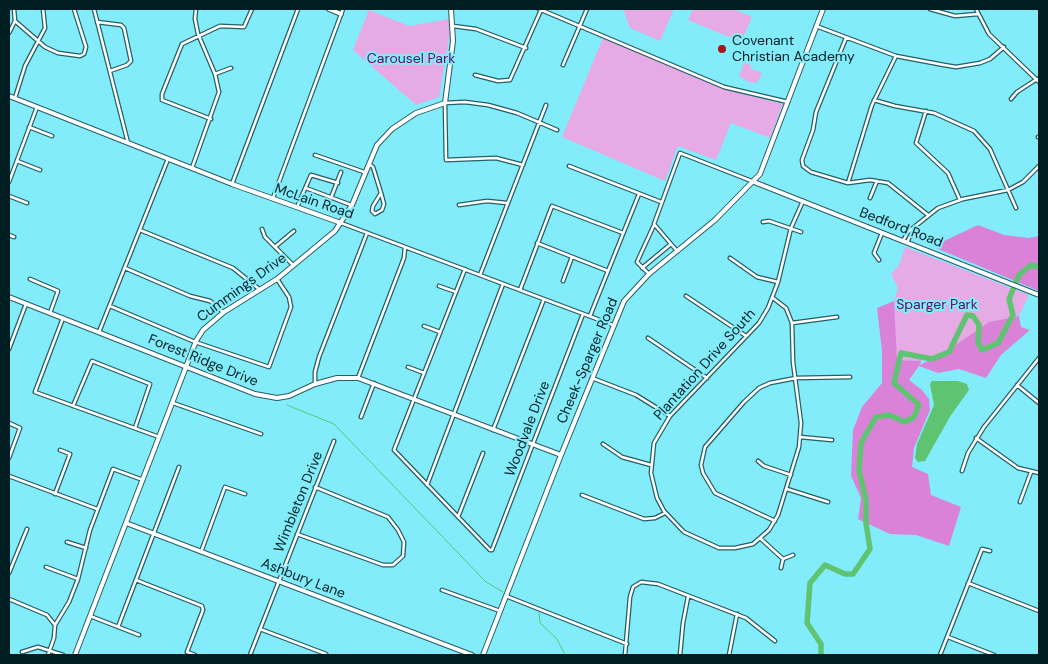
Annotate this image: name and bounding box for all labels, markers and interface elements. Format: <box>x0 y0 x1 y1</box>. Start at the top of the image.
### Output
place label: Covenant Christian Academy <box>732 33 855 65</box>
marker: Covenant Christian Academy <box>716 43 728 55</box>
park label: Carousel Park <box>367 51 455 67</box>
street label: McLain Road <box>272 181 356 223</box>
street label: Bedford Road <box>857 204 945 252</box>
street label: Cummings Drive <box>194 250 290 326</box>
street label: Cheek-Sparger Road <box>554 296 622 426</box>
park label: Sparger Park <box>896 297 978 313</box>
street label: Plantation Drive South <box>651 306 759 424</box>
street label: Forest Ridge Drive <box>146 331 260 391</box>
street label: Woodvale Drive <box>502 379 554 479</box>
street label: Wimbleton Drive <box>271 449 327 555</box>
street label: Ashbury Lane <box>259 555 347 603</box>

